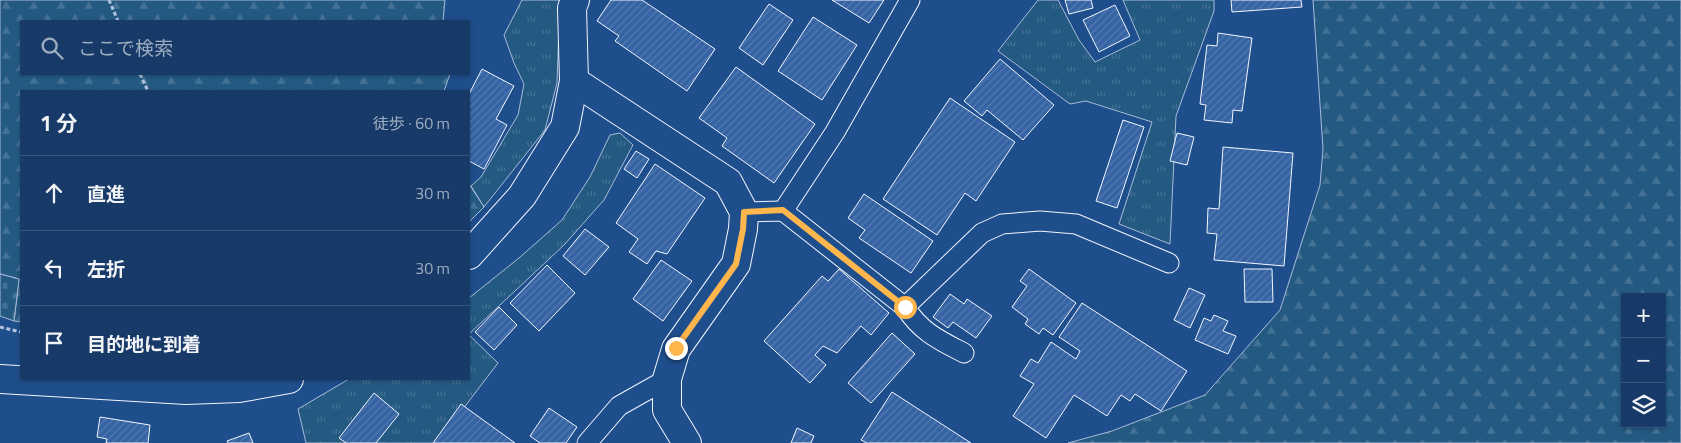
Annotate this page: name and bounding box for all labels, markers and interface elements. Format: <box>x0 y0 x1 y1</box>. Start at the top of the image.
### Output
search box <box>20 20 470 75</box>
text: ここで検索 <box>78 33 173 62</box>
icon: search <box>38 34 66 62</box>
text: 1 分 <box>40 107 77 139</box>
text: 徒歩 · 60 m <box>373 111 450 135</box>
icon: ahead <box>40 179 68 207</box>
text: 直進 <box>87 179 125 208</box>
text: 30 m <box>415 181 450 205</box>
icon: left <box>40 254 68 282</box>
text: 左折 <box>87 254 125 283</box>
text: 30 m <box>415 256 450 280</box>
map controls <box>1621 293 1666 428</box>
button: + <box>1621 293 1666 338</box>
route start <box>894 296 917 319</box>
icon: arrive <box>40 329 68 357</box>
text: 目的地に到着 <box>87 329 201 358</box>
route end <box>665 337 688 360</box>
button: − <box>1621 338 1666 383</box>
button: layers <box>1621 383 1666 428</box>

